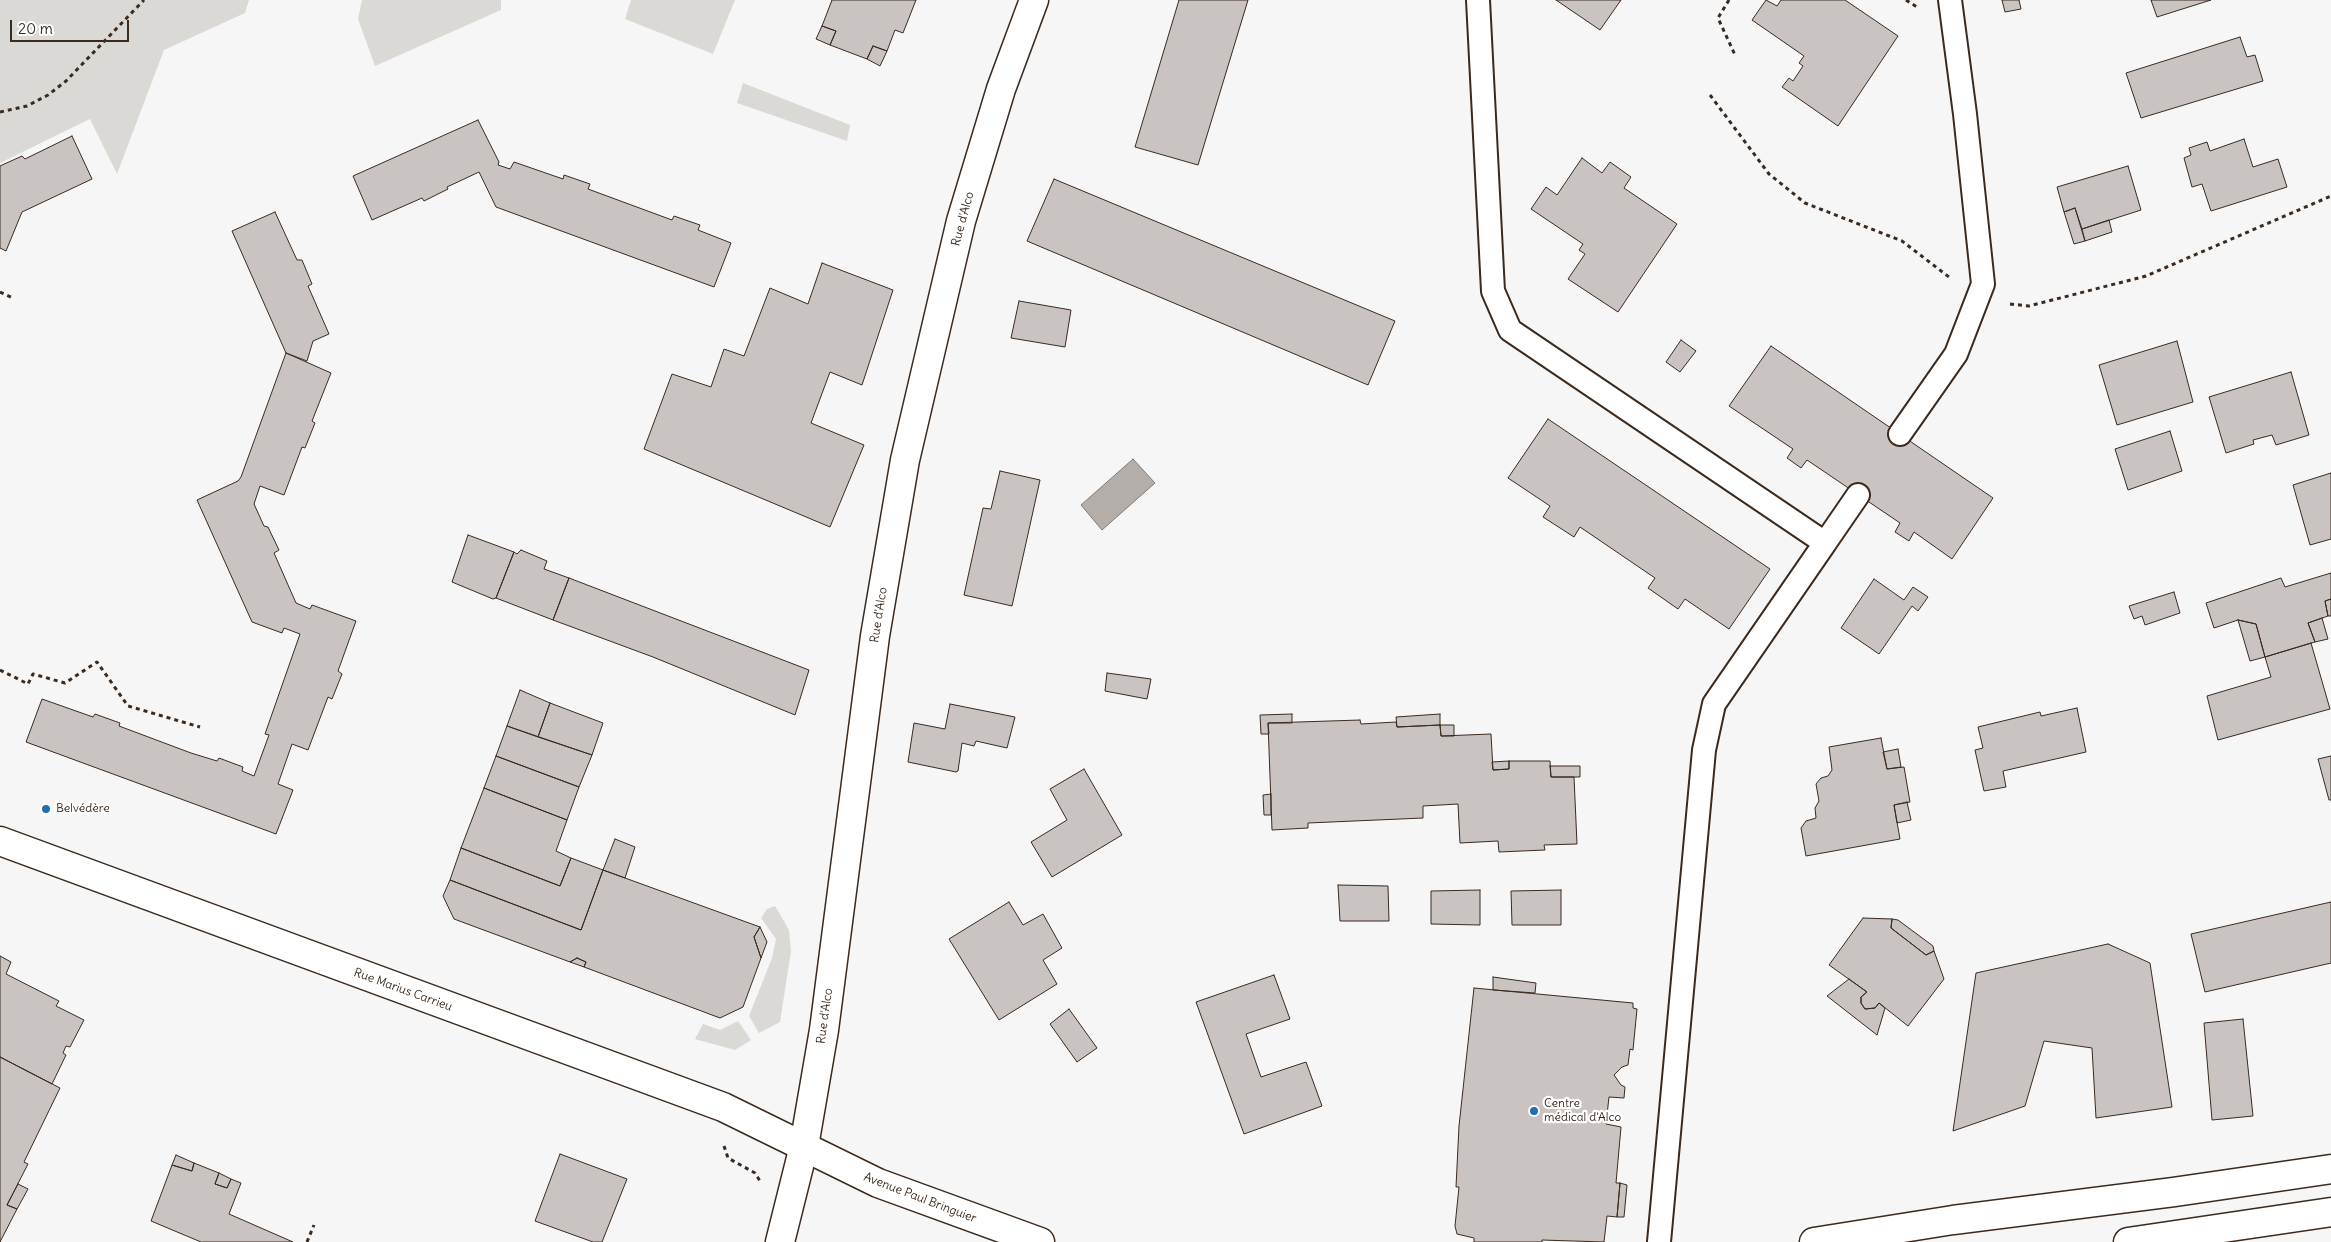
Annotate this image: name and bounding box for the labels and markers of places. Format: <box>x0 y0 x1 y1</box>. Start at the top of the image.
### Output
place label: Belvédère <box>56 802 110 816</box>
marker: Belvédère <box>40 803 52 815</box>
place label: Centre médical d'Alco <box>1544 1097 1621 1125</box>
marker: Centre médical d'Alco <box>1528 1105 1540 1117</box>

